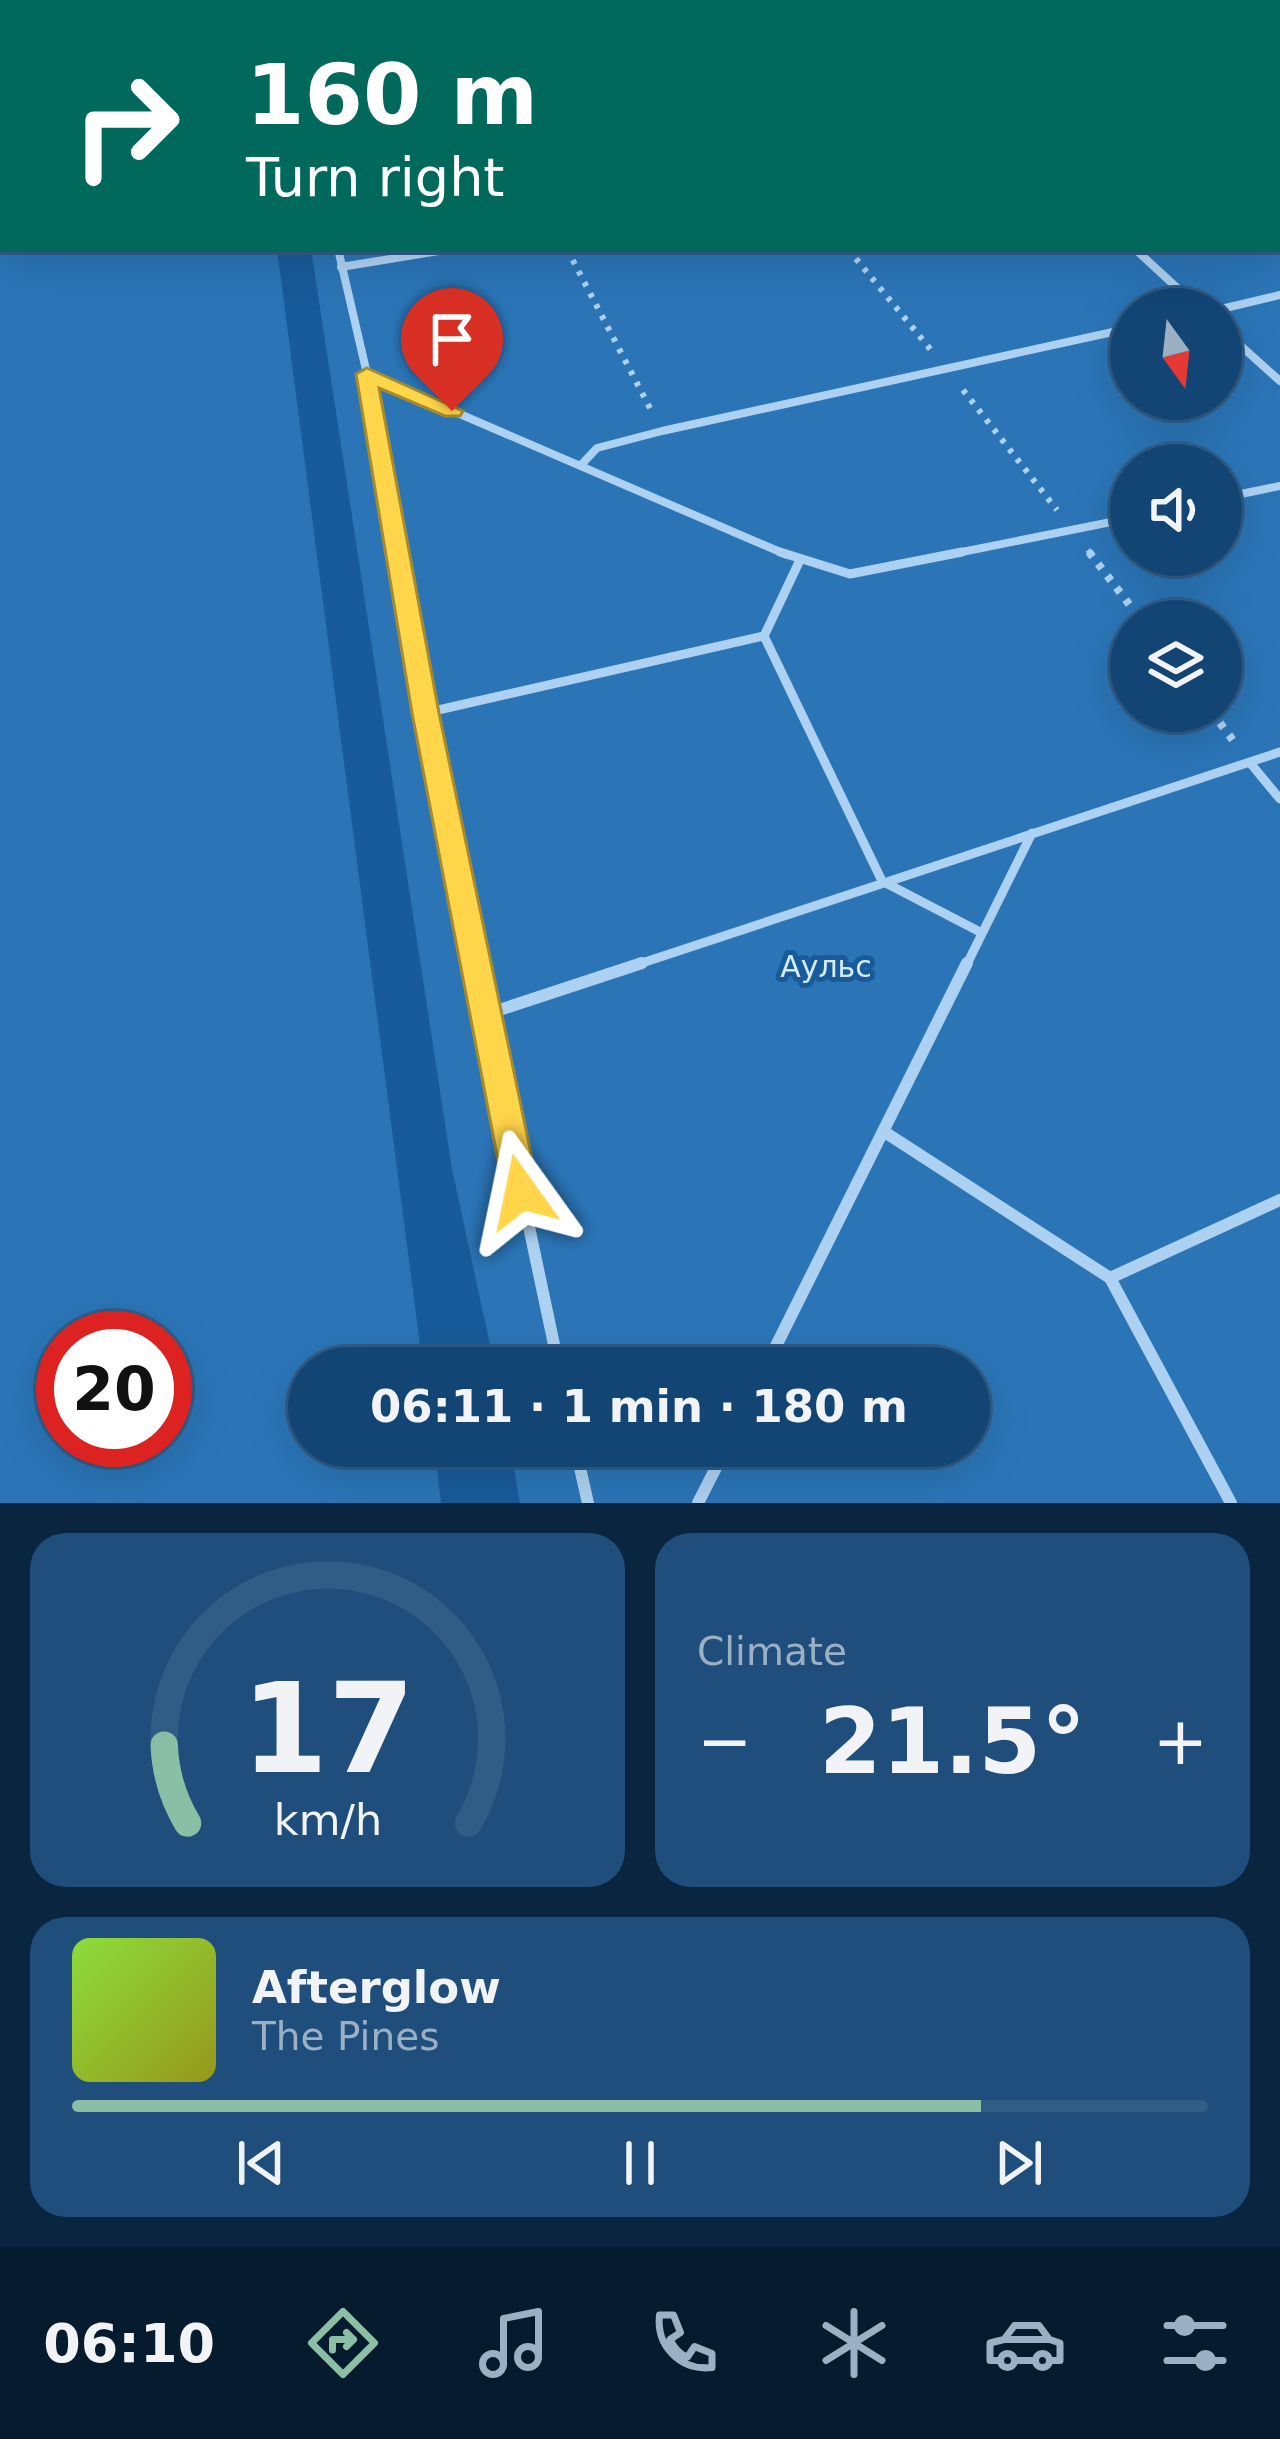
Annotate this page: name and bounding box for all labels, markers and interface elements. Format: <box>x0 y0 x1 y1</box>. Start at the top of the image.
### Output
text: 160 m <box>246 46 538 144</box>
icon: right <box>48 48 204 204</box>
text: Turn right <box>246 146 505 209</box>
pin <box>401 288 503 411</box>
north arrow <box>1110 288 1242 420</box>
map controls <box>1110 288 1242 732</box>
icon: arrive <box>419 306 485 372</box>
button: sound <box>1110 444 1242 576</box>
button: layers <box>1110 600 1242 732</box>
park label: Аульс <box>780 949 872 984</box>
position arrow <box>458 1129 584 1255</box>
speed limit sign: 20 <box>36 1311 192 1467</box>
text: 06:11 · 1 min · 180 m <box>370 1380 908 1433</box>
text: Climate <box>697 1629 847 1674</box>
text: 17 <box>241 1656 414 1801</box>
text: 21.5° <box>819 1689 1086 1794</box>
text: − <box>697 1703 752 1780</box>
text: + <box>1153 1703 1208 1780</box>
text: km/h <box>273 1795 382 1845</box>
text: Afterglow <box>252 1961 501 2014</box>
text: The Pines <box>252 2014 439 2059</box>
icon: previous <box>228 2130 294 2196</box>
icon: pause <box>607 2130 673 2196</box>
icon: next <box>986 2130 1052 2196</box>
icon: directions <box>301 2301 385 2385</box>
icon: music <box>472 2301 556 2385</box>
icon: phone <box>642 2301 726 2385</box>
icon: climate <box>812 2301 896 2385</box>
icon: car <box>983 2301 1067 2385</box>
icon: filters <box>1153 2301 1237 2385</box>
text: 06:10 <box>43 2312 215 2375</box>

